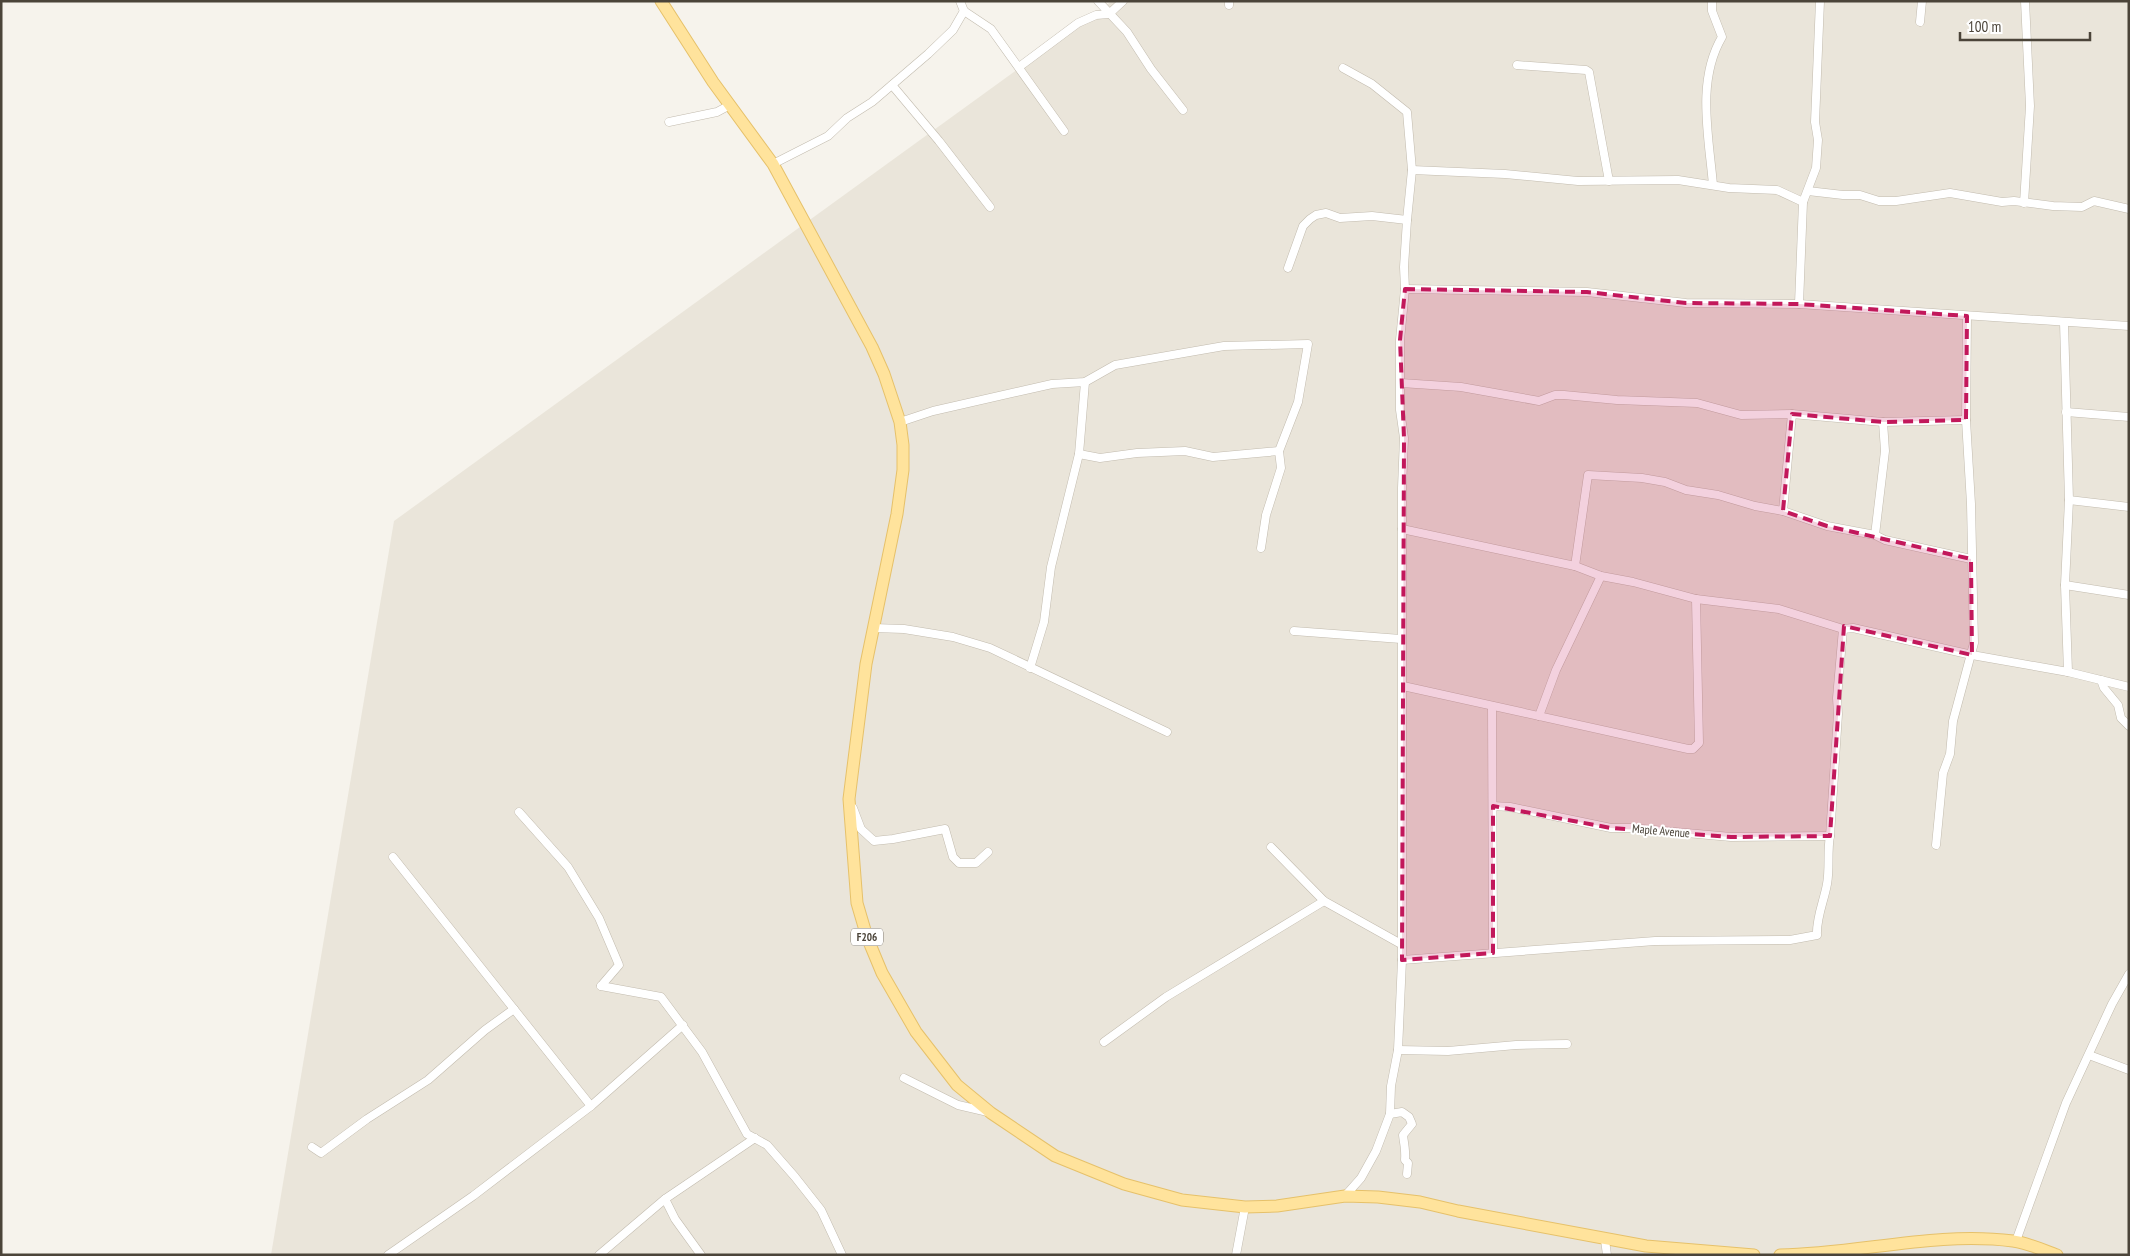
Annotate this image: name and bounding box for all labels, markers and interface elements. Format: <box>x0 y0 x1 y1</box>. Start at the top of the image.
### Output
scale bar <box>1960 10 2090 42</box>
text: 100 m <box>1968 17 2001 36</box>
street label: Maple Avenue <box>1632 821 1691 841</box>
road number: F206 <box>851 929 883 946</box>

